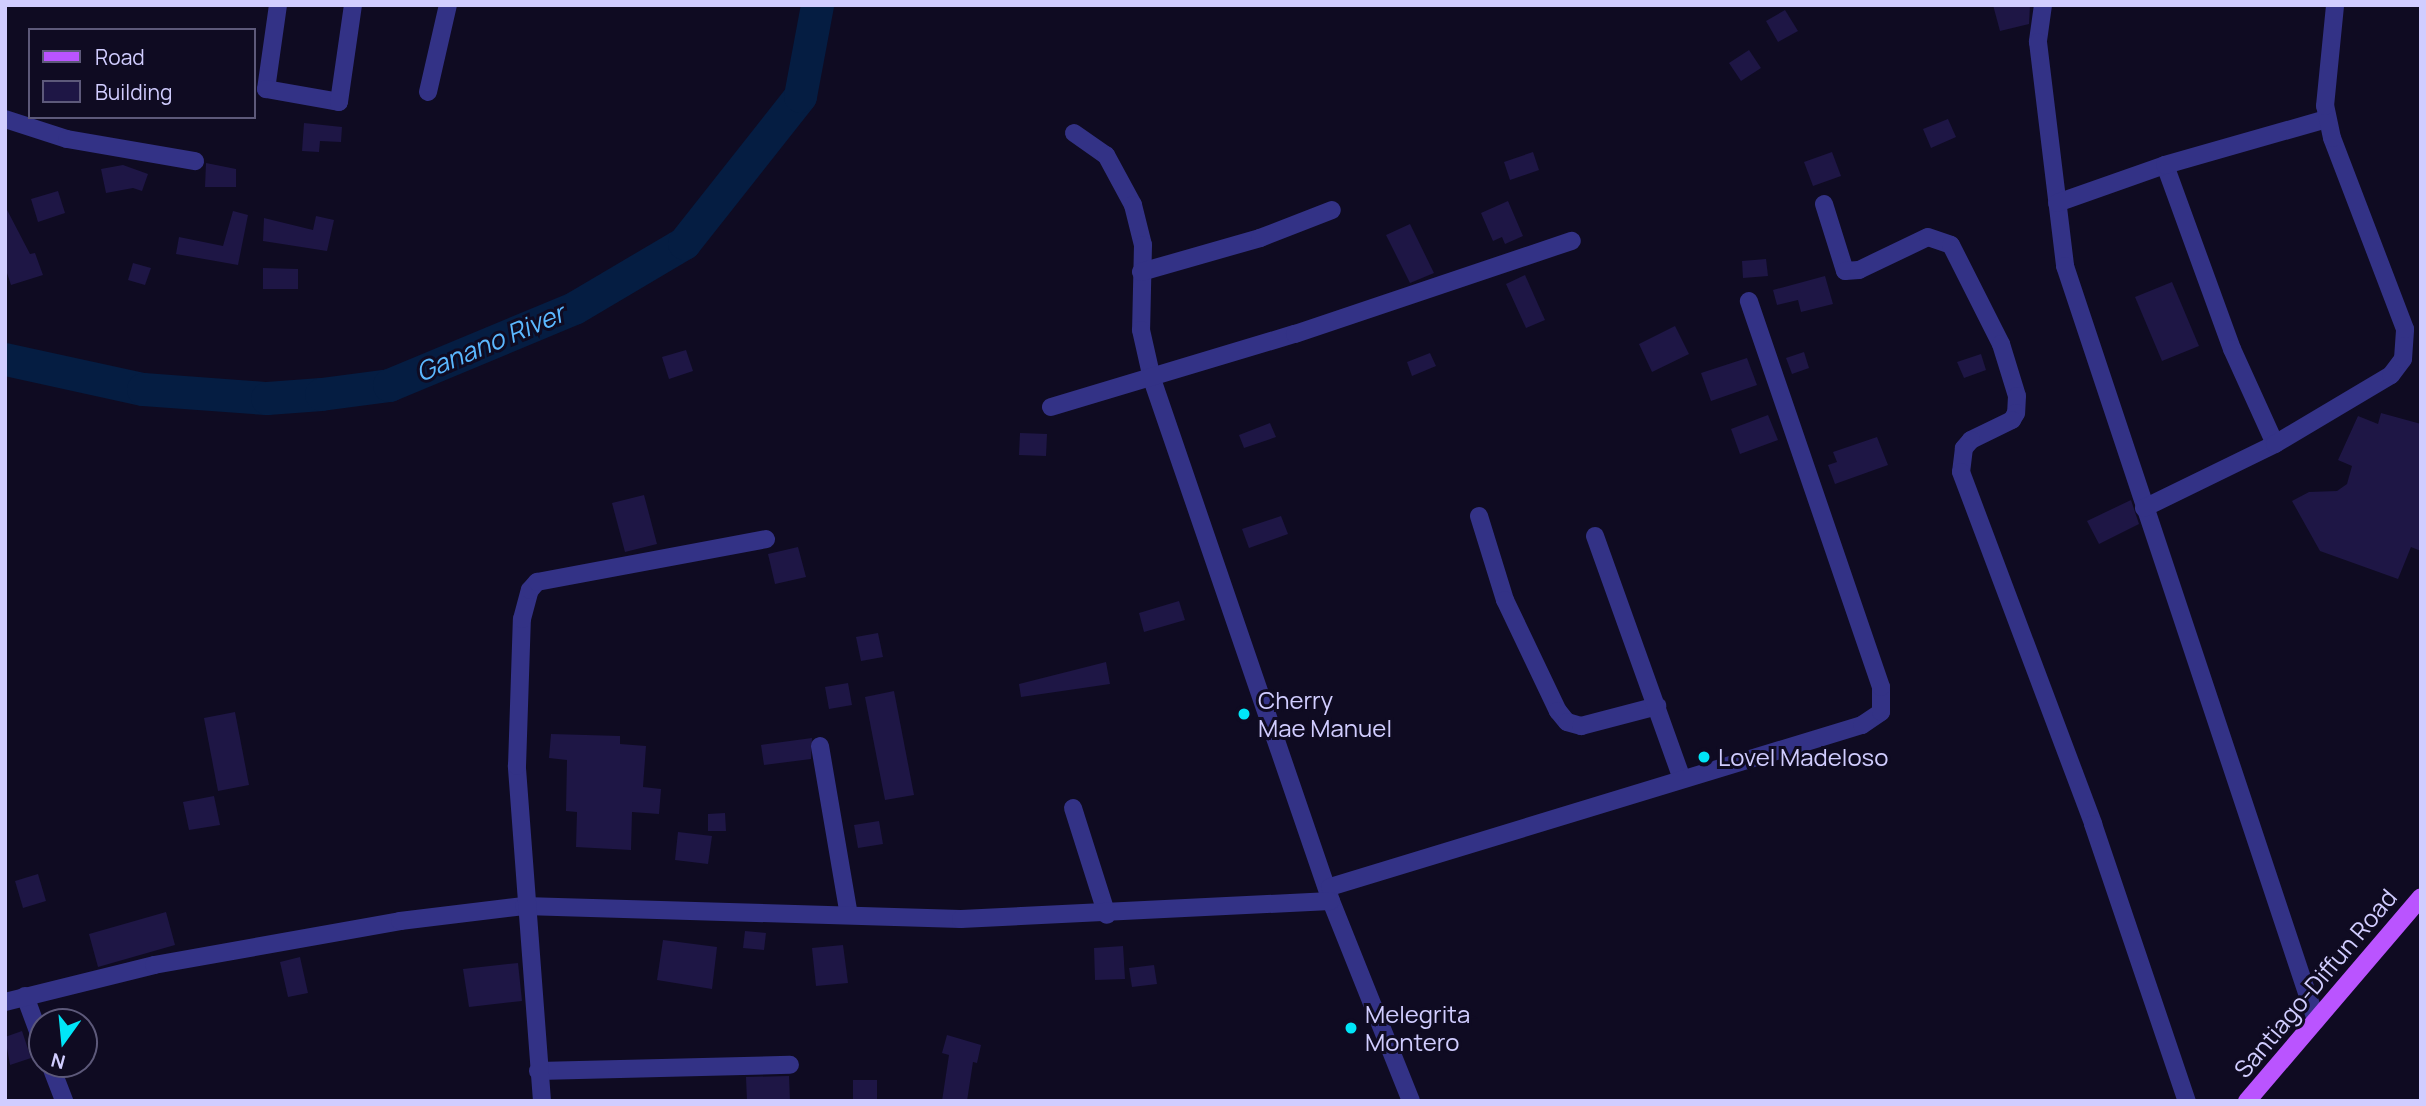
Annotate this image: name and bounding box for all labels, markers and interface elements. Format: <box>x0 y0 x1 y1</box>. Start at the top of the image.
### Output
legend <box>28 28 256 119</box>
text: Road <box>95 43 145 71</box>
text: Building <box>95 78 172 106</box>
water label: Ganano River <box>411 298 569 388</box>
place label: Cherry Mae Manuel <box>1258 686 1392 742</box>
marker: Cherry Mae Manuel <box>1236 706 1252 722</box>
place label: Lovel Madeloso <box>1718 743 1888 771</box>
marker: Lovel Madeloso <box>1696 749 1712 765</box>
street label: Santiago-Diffun Road <box>2228 883 2402 1083</box>
place label: Melegrita Montero <box>1365 1000 1470 1056</box>
north arrow <box>28 1008 98 1078</box>
marker: Melegrita Montero <box>1343 1020 1359 1036</box>
text: N <box>48 1047 68 1076</box>

